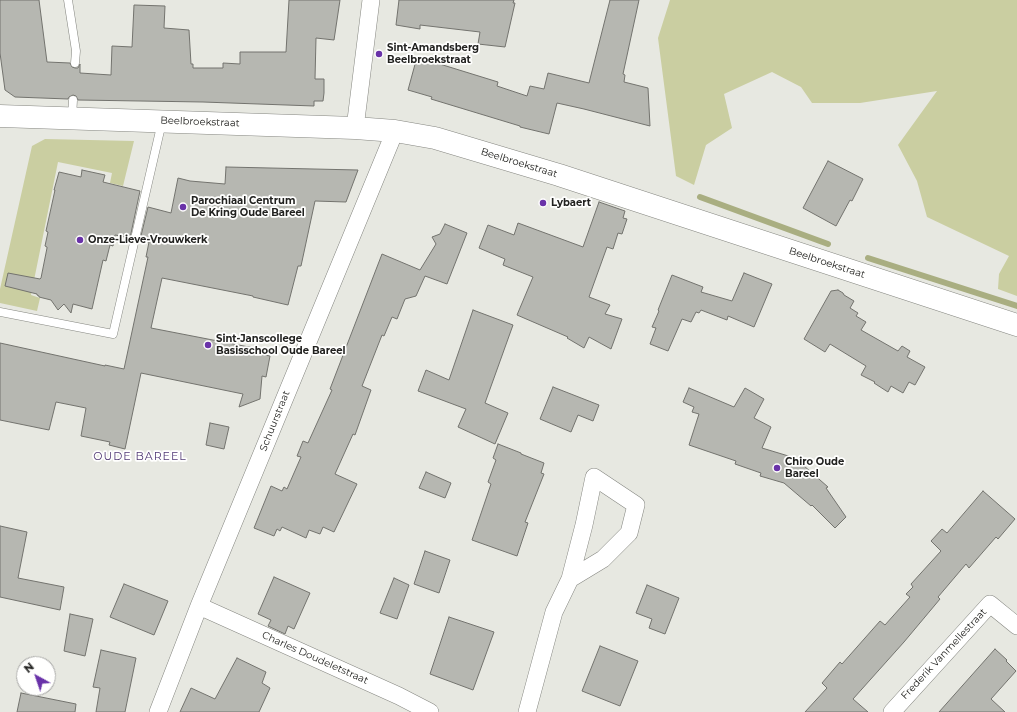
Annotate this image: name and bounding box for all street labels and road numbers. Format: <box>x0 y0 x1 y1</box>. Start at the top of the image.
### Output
street label: Beelbroekstraat <box>160 115 240 129</box>
street label: Beelbroekstraat <box>479 146 559 180</box>
street label: Beelbroekstraat <box>787 245 867 281</box>
street label: Schuurstraat <box>257 389 293 453</box>
street label: Frederik Vanmellestraat <box>899 606 989 702</box>
street label: Charles Doudeletstraat <box>260 629 370 687</box>

